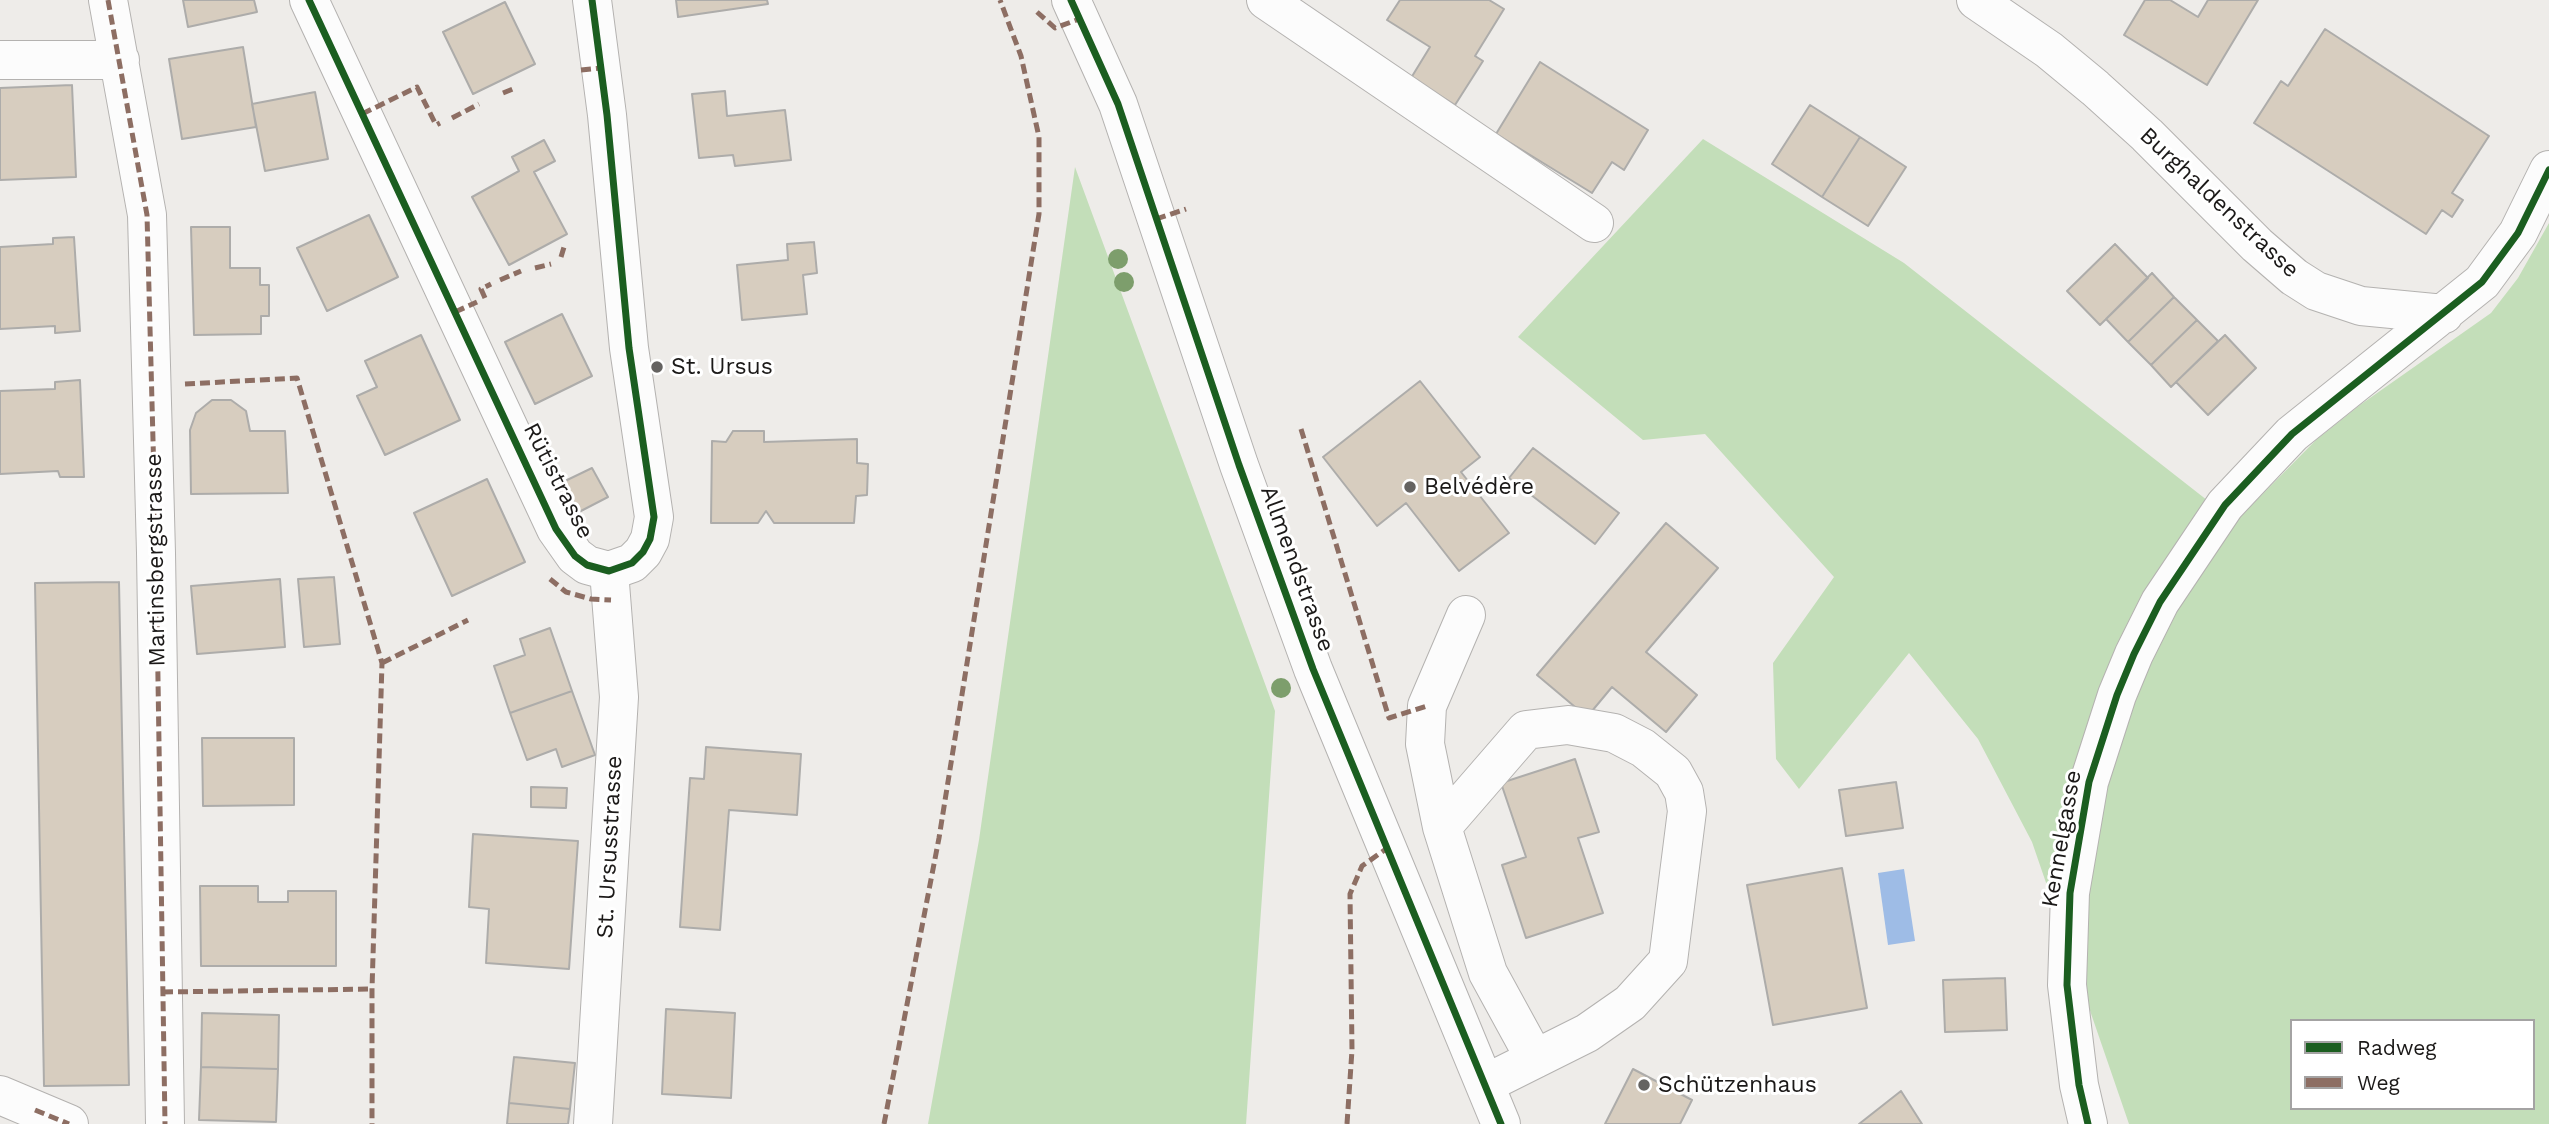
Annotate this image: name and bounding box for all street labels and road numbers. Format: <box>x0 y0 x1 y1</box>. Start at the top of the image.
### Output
street label: Burghaldenstrasse <box>2134 122 2304 284</box>
street label: Rütistrasse <box>517 418 599 544</box>
street label: Martinsbergstrasse <box>140 453 172 667</box>
street label: Allmendstrasse <box>1254 482 1340 656</box>
street label: St. Ursusstrasse <box>591 755 629 939</box>
street label: Kennelgasse <box>2036 768 2088 910</box>

